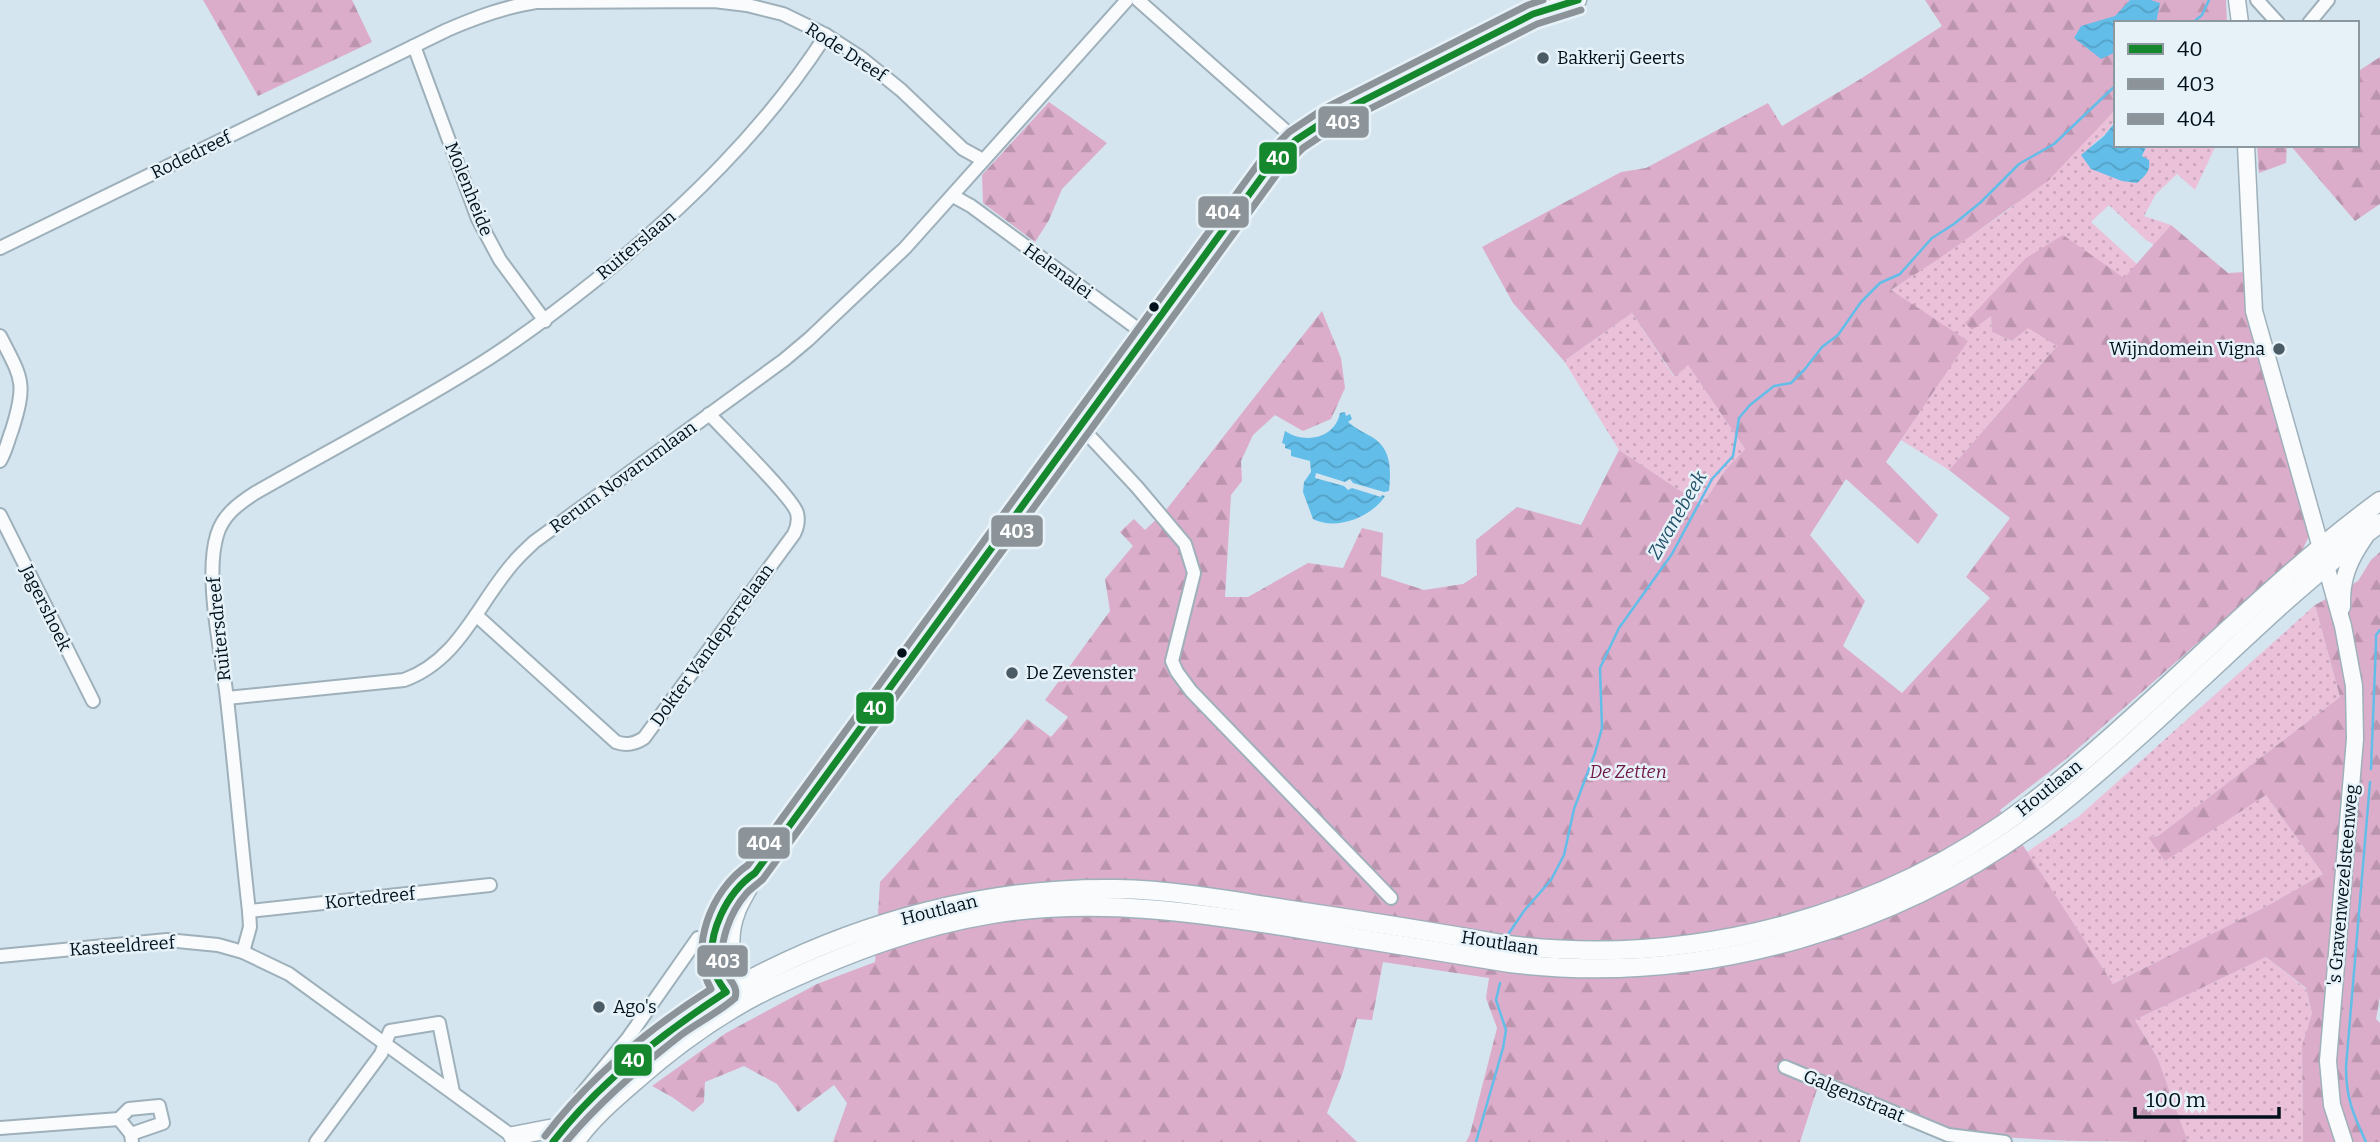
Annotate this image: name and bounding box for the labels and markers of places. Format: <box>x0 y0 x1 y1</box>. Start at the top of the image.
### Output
place label: Bakkerij Geerts <box>1557 47 1685 69</box>
marker: Bakkerij Geerts <box>1535 50 1551 66</box>
unlabelled marker <box>1147 300 1161 314</box>
place label: Wijndomein Vigna <box>2109 338 2265 360</box>
marker: Wijndomein Vigna <box>2271 341 2287 357</box>
unlabelled marker <box>895 646 909 660</box>
place label: De Zevenster <box>1026 662 1136 684</box>
marker: De Zevenster <box>1004 665 1020 681</box>
place label: Ago's <box>613 996 657 1018</box>
marker: Ago's <box>591 999 607 1015</box>

